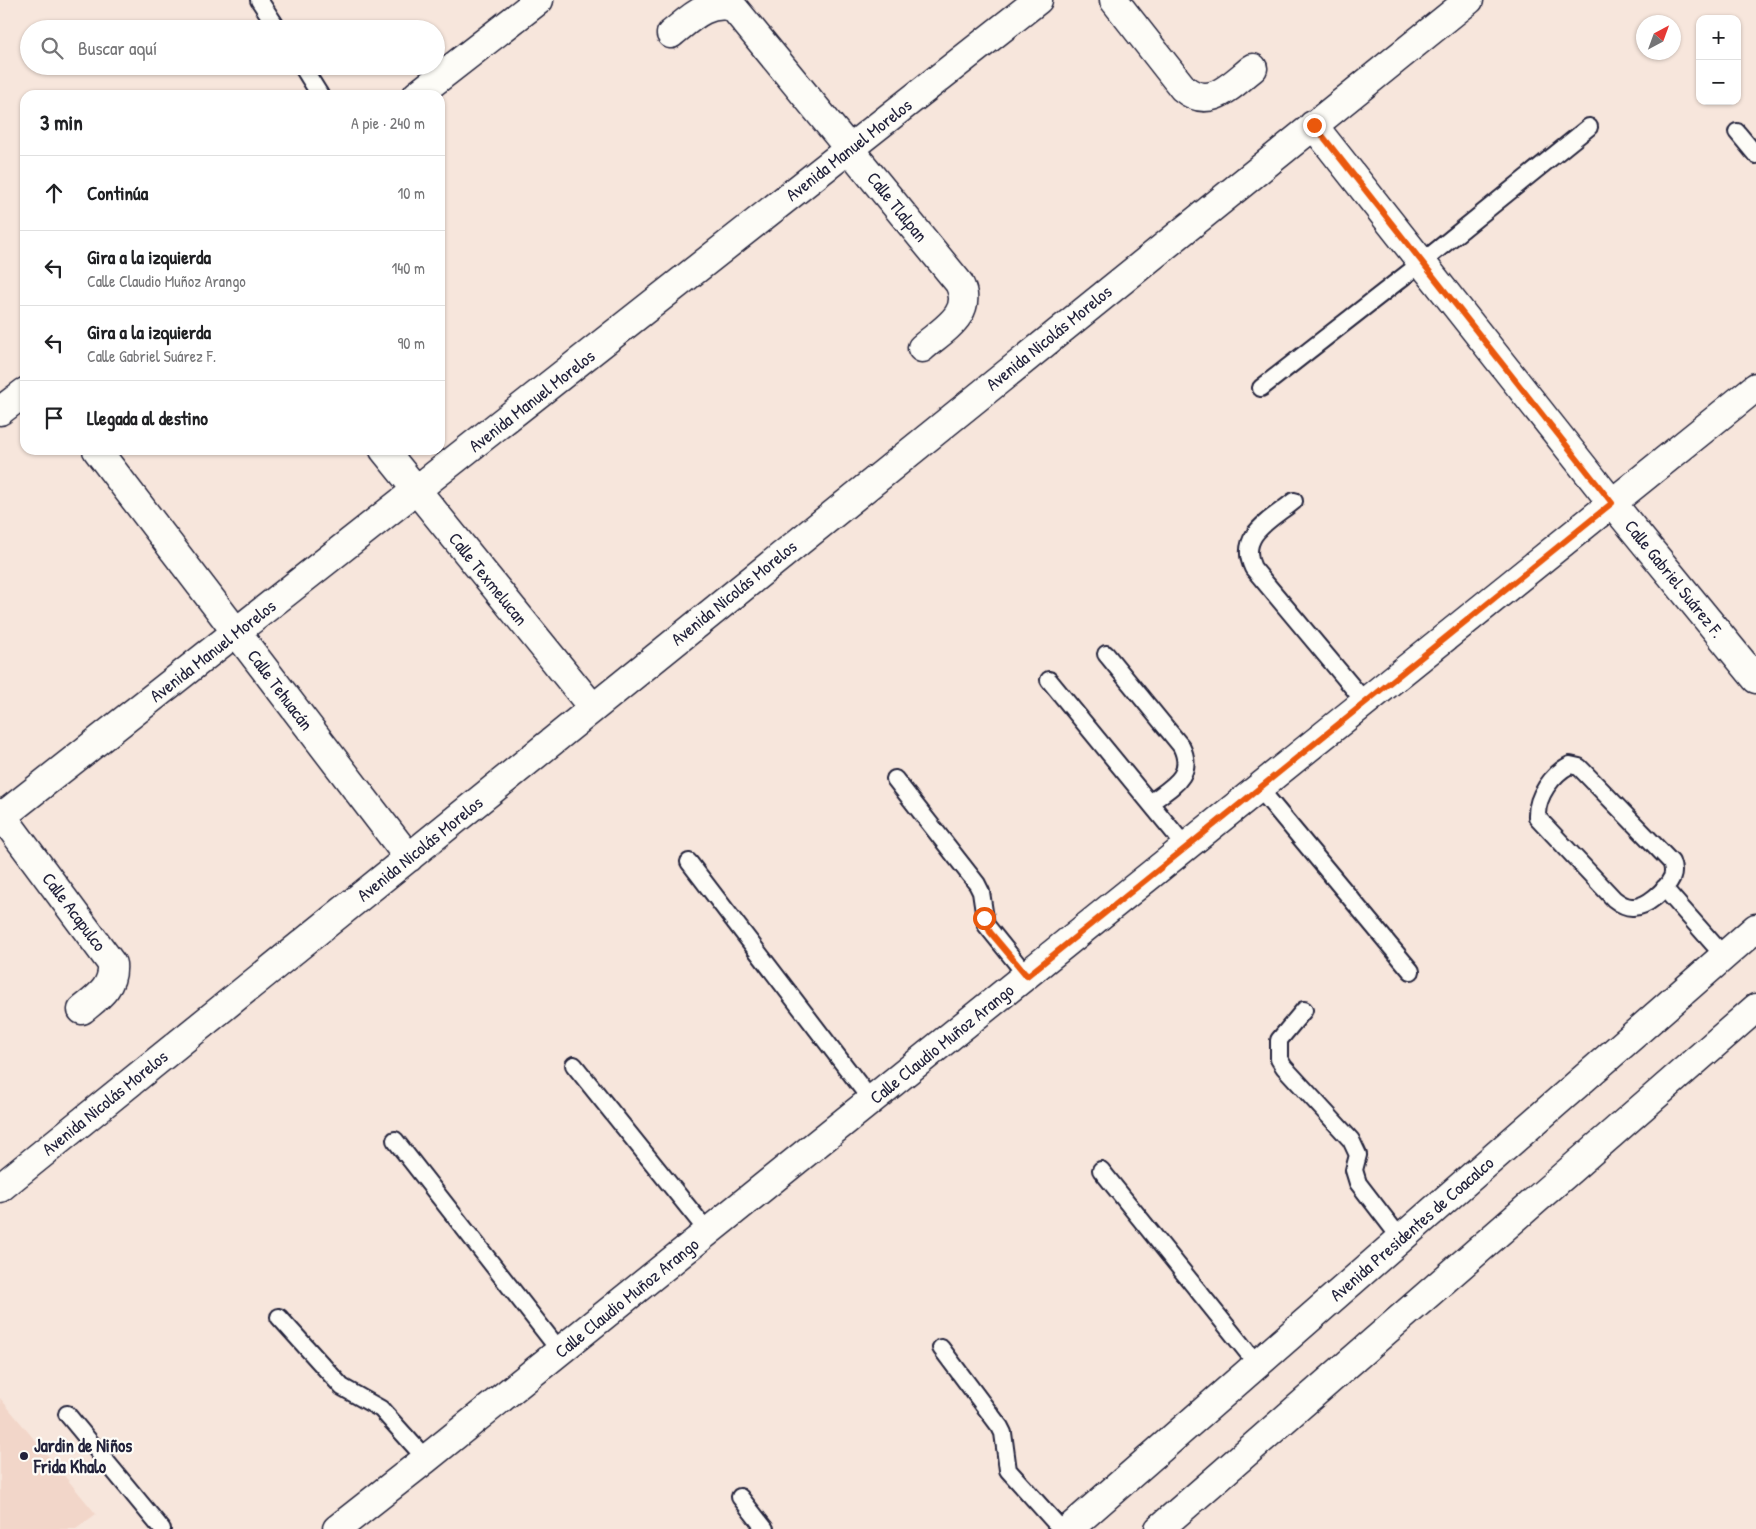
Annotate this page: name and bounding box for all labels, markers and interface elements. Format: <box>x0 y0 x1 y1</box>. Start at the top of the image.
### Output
north arrow <box>1636 15 1681 60</box>
map controls <box>1696 15 1741 105</box>
button: + <box>1696 15 1741 60</box>
search box <box>20 20 445 75</box>
icon: search <box>38 34 66 62</box>
text: Buscar aquí <box>78 35 157 61</box>
button: − <box>1696 60 1741 105</box>
street label: Avenida Manuel Morelos <box>780 92 917 207</box>
text: 3 min <box>40 108 83 137</box>
text: A pie · 240 m <box>351 112 425 134</box>
route end <box>1303 114 1326 137</box>
street label: Calle Tlalpan <box>861 166 934 247</box>
icon: ahead <box>40 179 68 207</box>
text: Continúa <box>87 180 148 206</box>
text: 10 m <box>397 182 425 204</box>
text: Gira a la izquierda <box>87 244 211 270</box>
icon: left <box>40 254 68 282</box>
text: 140 m <box>391 257 425 279</box>
text: Calle Claudio Muñoz Arango <box>87 270 246 292</box>
street label: Avenida Nicolás Morelos <box>980 279 1117 396</box>
text: Gira a la izquierda <box>87 319 211 345</box>
icon: left <box>40 329 68 357</box>
text: 90 m <box>397 332 425 354</box>
street label: Avenida Manuel Morelos <box>463 343 600 458</box>
text: Calle Gabriel Suárez F. <box>87 345 216 367</box>
icon: arrive <box>40 404 68 432</box>
text: Llegada al destino <box>87 405 208 431</box>
street label: Calle Gabriel Suárez F. <box>1619 514 1730 643</box>
street label: Calle Texmelucan <box>443 527 534 631</box>
street label: Avenida Nicolás Morelos <box>665 534 802 651</box>
street label: Avenida Manuel Morelos <box>144 593 281 708</box>
street label: Calle Tehuacán <box>242 644 319 735</box>
street label: Avenida Nicolás Morelos <box>351 790 488 907</box>
street label: Calle Acapulco <box>37 867 112 956</box>
route start <box>973 907 996 930</box>
street label: Calle Claudio Muñoz Arango <box>864 978 1019 1110</box>
street label: Avenida Nicolás Morelos <box>36 1044 173 1161</box>
street label: Avenida Presidentes de Coacalco <box>1324 1150 1499 1307</box>
street label: Calle Claudio Muñoz Arango <box>549 1232 704 1364</box>
place label: Jardin de Niños Frida Khalo <box>33 1433 132 1479</box>
marker: Jardin de Niños Frida Khalo <box>18 1450 30 1462</box>

